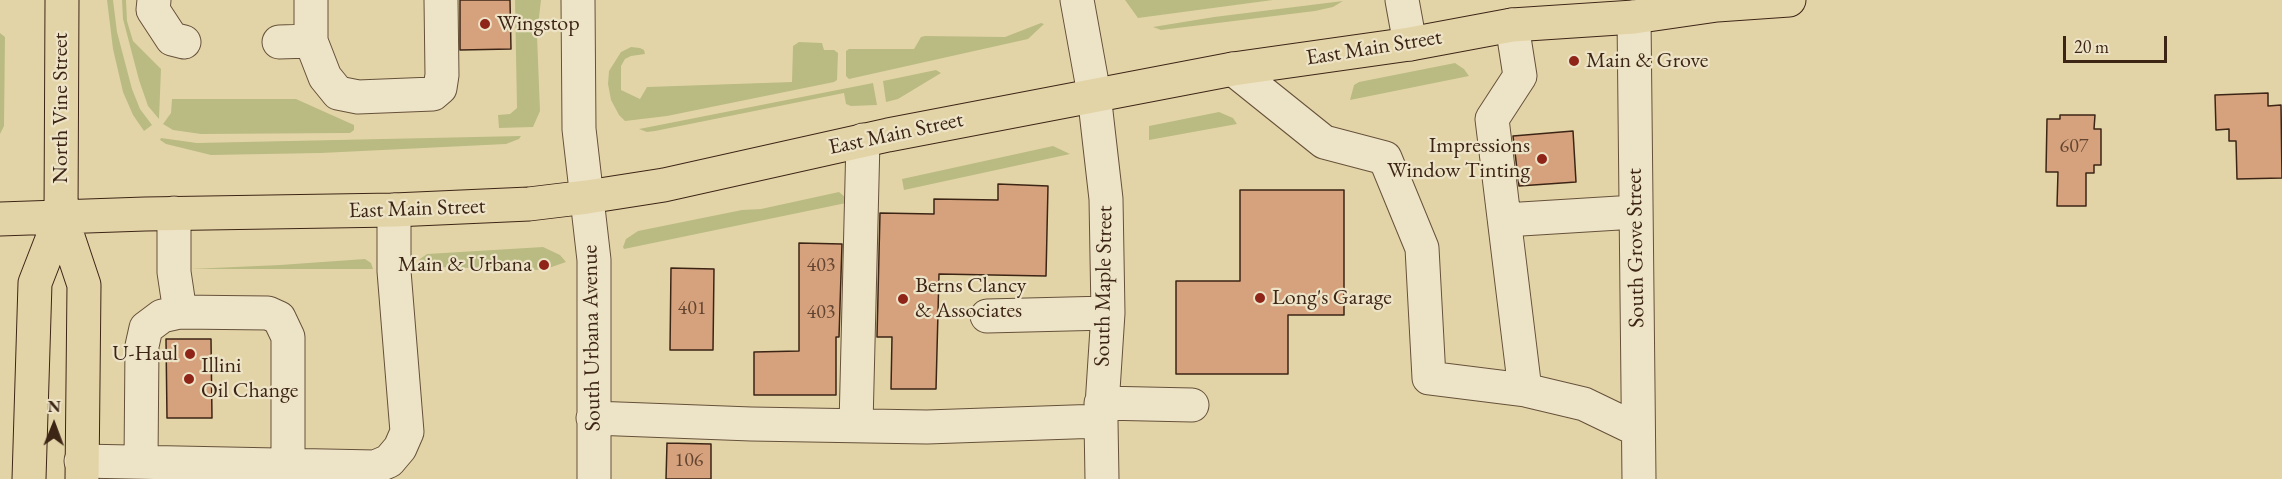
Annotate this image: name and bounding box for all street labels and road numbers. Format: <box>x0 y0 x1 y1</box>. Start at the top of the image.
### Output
street label: East Main Street <box>1304 24 1444 72</box>
street label: North Vine Street <box>48 33 74 183</box>
street label: East Main Street <box>826 107 966 161</box>
street label: South Grove Street <box>1621 168 1651 328</box>
street label: East Main Street <box>348 193 486 225</box>
street label: South Maple Street <box>1089 205 1119 367</box>
street label: South Urbana Avenue <box>577 245 607 431</box>

